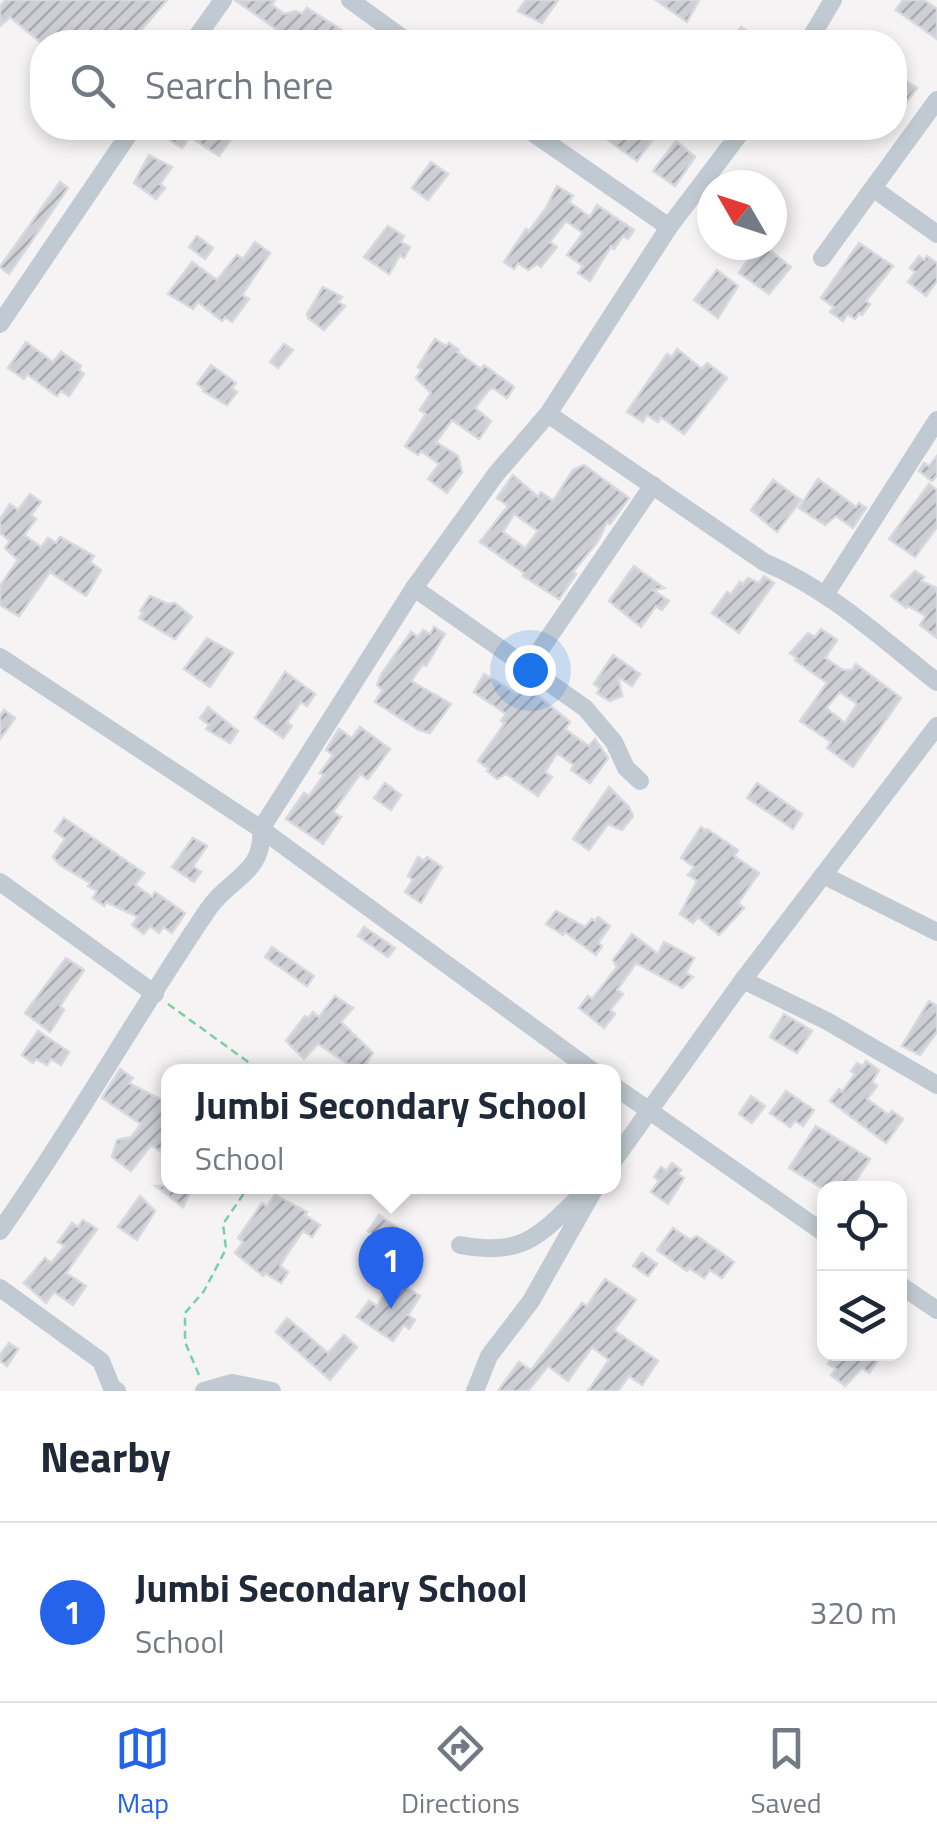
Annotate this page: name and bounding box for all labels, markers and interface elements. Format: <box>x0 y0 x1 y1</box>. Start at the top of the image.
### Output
search box <box>30 30 907 140</box>
text: Search here <box>145 56 333 114</box>
icon: search <box>65 58 120 113</box>
north arrow <box>697 170 787 260</box>
your location <box>505 645 556 696</box>
popup <box>161 1064 621 1194</box>
text: Jumbi Secondary School <box>195 1076 587 1134</box>
text: School <box>195 1134 284 1182</box>
map controls <box>817 1181 907 1361</box>
button: locate <box>817 1181 907 1271</box>
pin: 1 <box>358 1226 424 1309</box>
button: layers <box>817 1271 907 1361</box>
text: Nearby <box>40 1424 171 1488</box>
text: Jumbi Secondary School <box>135 1559 527 1617</box>
text: 1 <box>64 1588 81 1636</box>
text: 320 m <box>809 1588 897 1636</box>
text: School <box>135 1617 225 1665</box>
tab: Map <box>115 1721 170 1824</box>
tab: Directions <box>401 1721 520 1824</box>
tab: Saved <box>750 1721 822 1824</box>

